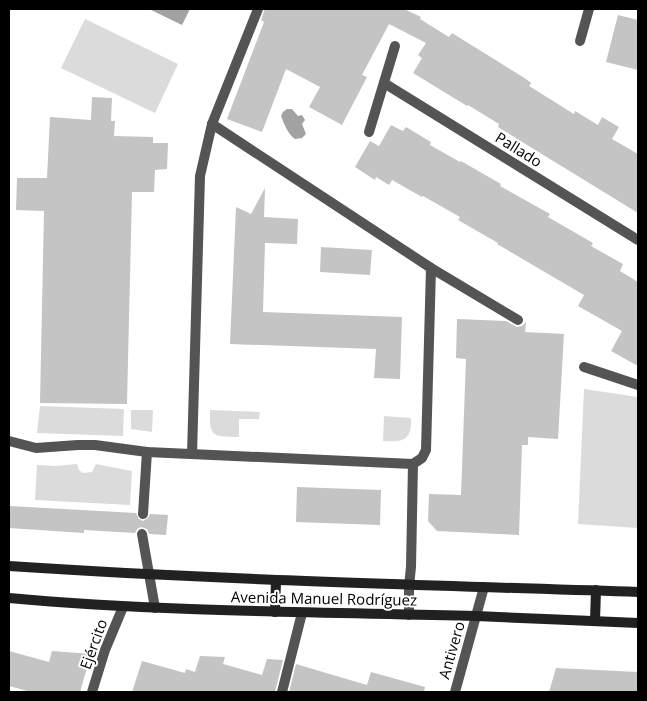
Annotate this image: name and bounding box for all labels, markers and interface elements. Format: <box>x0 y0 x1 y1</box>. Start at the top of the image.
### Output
street label: Pallado <box>492 127 546 171</box>
street label: Avenida Manuel Rodríguez <box>231 586 417 610</box>
street label: Ejército <box>75 616 111 672</box>
street label: Antivero <box>433 619 469 681</box>

